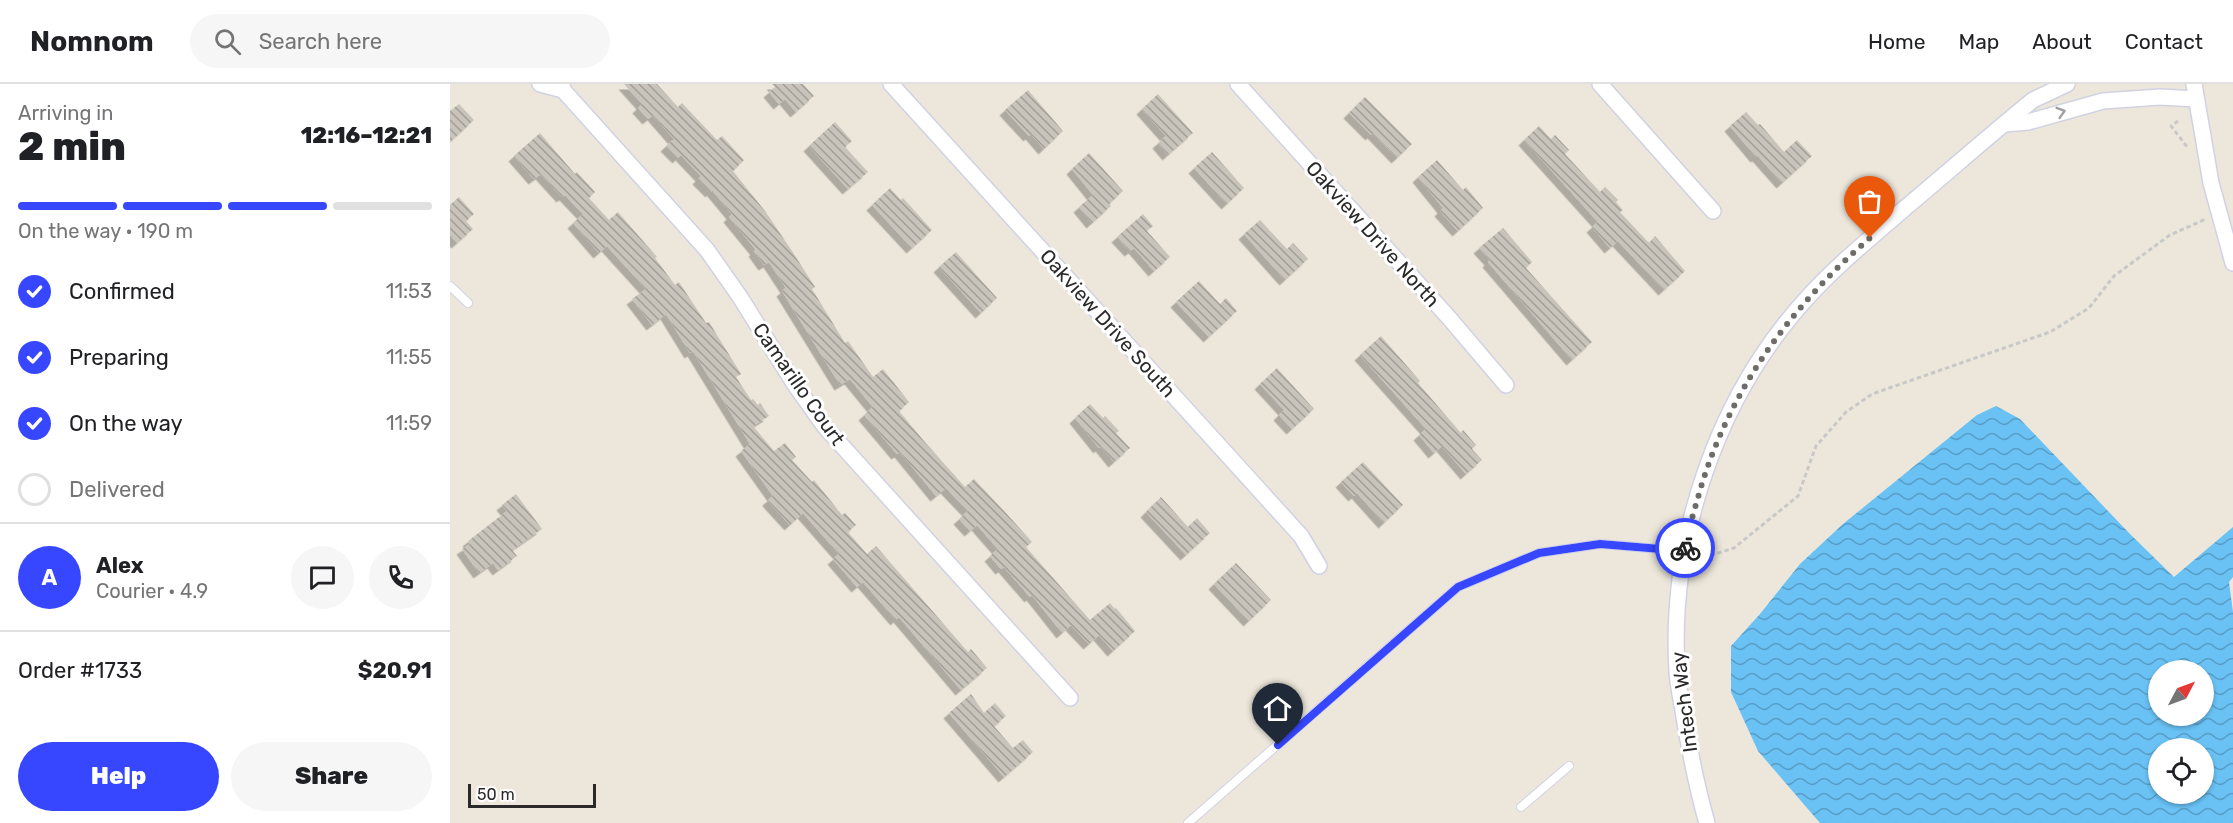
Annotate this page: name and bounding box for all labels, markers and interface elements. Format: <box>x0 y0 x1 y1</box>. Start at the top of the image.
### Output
search box <box>190 14 610 68</box>
text: Nomnom <box>30 25 154 58</box>
icon: search <box>211 25 244 58</box>
text: Search here <box>259 28 382 55</box>
text: Home <box>1868 29 1925 54</box>
text: Map <box>1958 29 1999 54</box>
text: About <box>2032 29 2092 54</box>
text: Contact <box>2125 29 2203 54</box>
text: Arriving in <box>18 101 113 125</box>
one-way arrow <box>2055 107 2066 119</box>
text: 12:16–12:21 <box>301 122 432 149</box>
text: 2 min <box>18 124 126 170</box>
street label: Oakview Drive North <box>1301 156 1445 312</box>
pin <box>1844 176 1895 238</box>
icon: bag <box>1853 185 1886 218</box>
text: On the way · 190 m <box>18 219 193 243</box>
street label: Oakview Drive South <box>1035 244 1181 402</box>
icon: check <box>18 275 51 308</box>
text: Confirmed <box>69 278 175 305</box>
text: 11:53 <box>386 279 432 303</box>
street label: Camarillo Court <box>748 318 850 450</box>
icon: check <box>18 341 51 374</box>
text: Preparing <box>69 344 169 371</box>
text: 11:55 <box>386 345 432 369</box>
icon: check <box>18 407 51 440</box>
text: On the way <box>69 410 183 437</box>
text: 11:59 <box>386 411 432 435</box>
text: Delivered <box>69 476 165 503</box>
courier <box>1655 518 1715 578</box>
icon: bike <box>1669 532 1702 565</box>
button: chat <box>291 546 354 609</box>
button: phone <box>369 546 432 609</box>
text: Alex <box>96 552 144 579</box>
text: A <box>42 564 57 591</box>
text: Courier · 4.9 <box>96 579 208 603</box>
street label: Intech Way <box>1666 650 1702 754</box>
text: Order #1733 <box>18 657 142 684</box>
text: $20.91 <box>358 657 432 684</box>
north arrow <box>2148 660 2214 726</box>
map controls <box>2148 660 2214 804</box>
pin <box>1252 683 1303 745</box>
icon: home <box>1261 692 1294 725</box>
button: locate <box>2148 738 2214 804</box>
button: Help <box>18 742 219 811</box>
button: Share <box>231 742 432 811</box>
scale bar <box>468 781 596 808</box>
text: 50 m <box>477 785 515 804</box>

